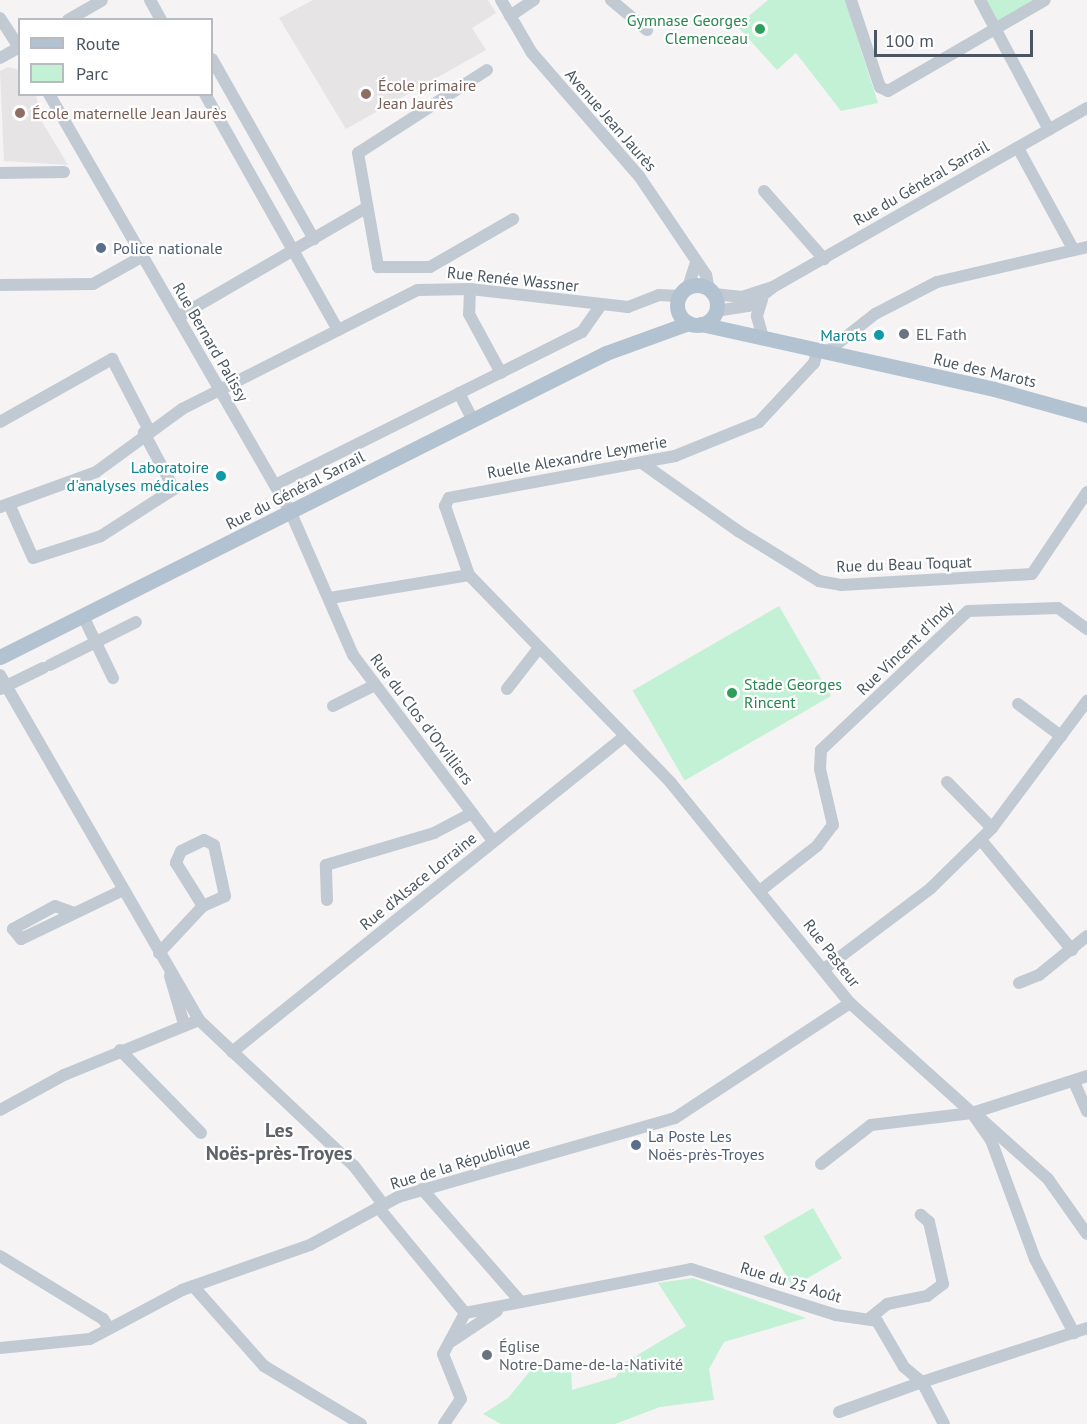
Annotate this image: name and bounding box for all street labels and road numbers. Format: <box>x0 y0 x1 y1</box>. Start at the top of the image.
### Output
street label: Avenue Jean Jaurès <box>561 65 661 175</box>
street label: Rue du Général Sarrail <box>850 136 992 230</box>
street label: Rue Renée Wassner <box>446 263 580 295</box>
street label: Rue Bernard Palissy <box>169 279 253 405</box>
street label: Rue des Marots <box>932 349 1038 391</box>
street label: Ruelle Alexandre Leymerie <box>485 432 669 482</box>
street label: Rue du Général Sarrail <box>222 447 368 533</box>
street label: Rue du Beau Toquat <box>836 552 972 576</box>
street label: Rue Vincent d'Indy <box>852 597 958 699</box>
street label: Rue du Clos d'Orvilliers <box>366 650 478 788</box>
street label: Rue d'Alsace Lorraine <box>356 828 480 934</box>
street label: Rue Pasteur <box>800 915 864 991</box>
street label: Rue de la République <box>388 1133 532 1193</box>
street label: Rue du 25 Août <box>738 1257 844 1307</box>

